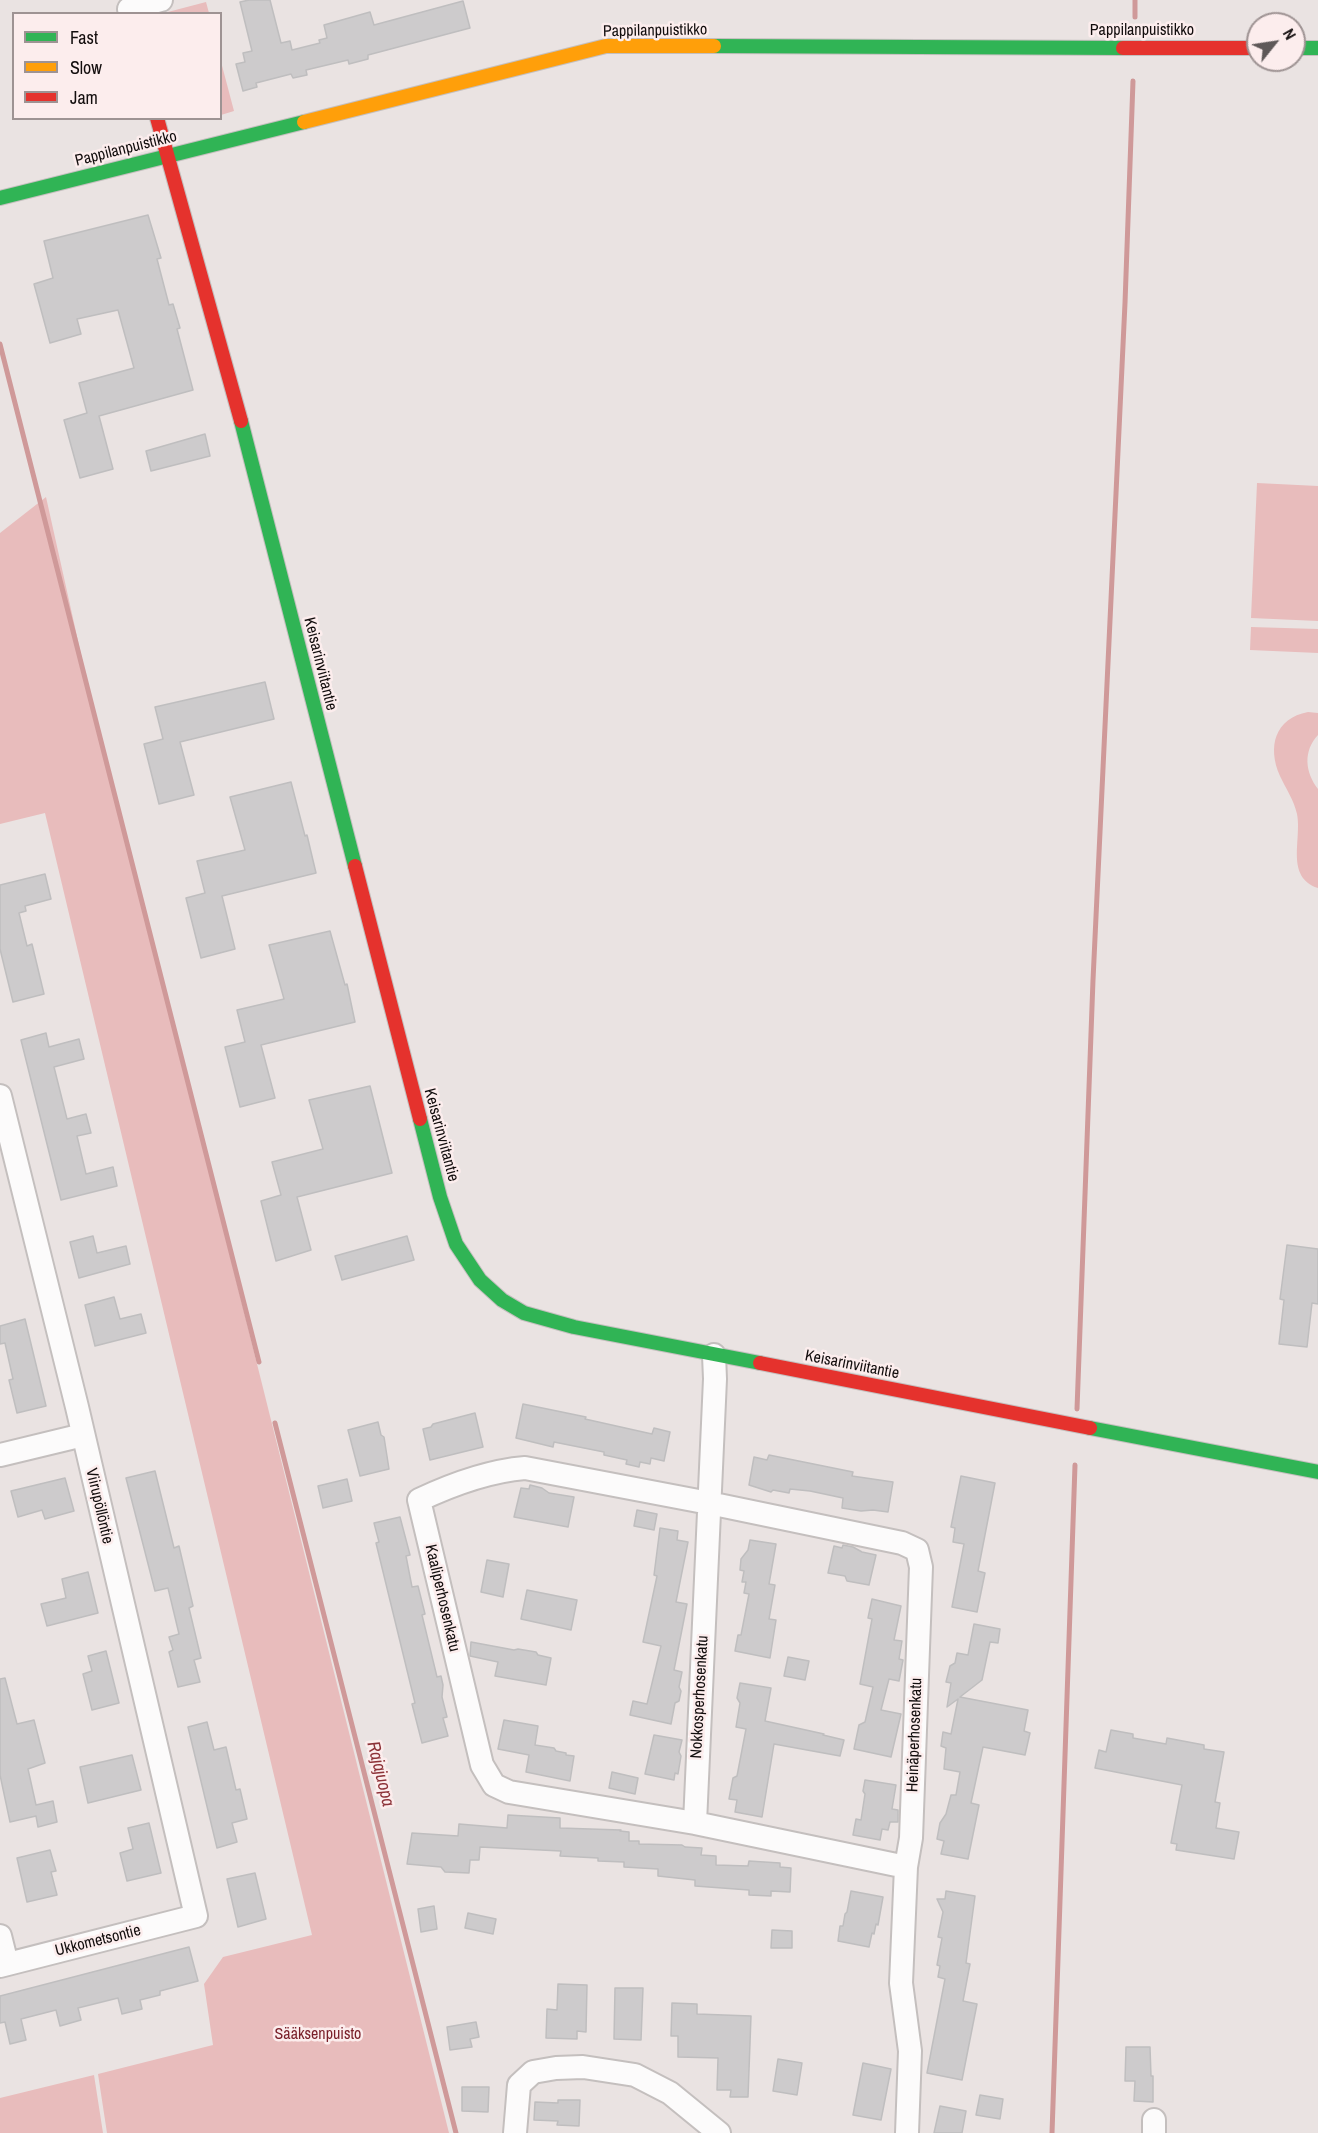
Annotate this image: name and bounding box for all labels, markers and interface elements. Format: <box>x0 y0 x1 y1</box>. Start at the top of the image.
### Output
legend <box>12 12 222 120</box>
north arrow <box>1246 12 1306 72</box>
street label: Pappilanpuistikko <box>603 20 707 42</box>
street label: Pappilanpuistikko <box>1090 21 1194 41</box>
text: N <box>1278 24 1302 44</box>
text: Fast <box>70 25 98 50</box>
text: Slow <box>70 55 102 80</box>
text: Jam <box>70 85 98 110</box>
street label: Pappilanpuistikko <box>73 127 179 171</box>
street label: Keisarinviitantie <box>299 615 341 713</box>
street label: Keisarinviitantie <box>419 1086 463 1184</box>
street label: Keisarinviitantie <box>803 1346 901 1384</box>
street label: Viirupöllöntie <box>81 1466 117 1546</box>
street label: Kaaliperhosenkatu <box>420 1543 464 1653</box>
street label: Nokkosperhosenkatu <box>687 1635 713 1759</box>
street label: Heinäperhosenkatu <box>903 1677 927 1793</box>
water label: Rajajuopa <box>361 1739 399 1809</box>
street label: Ukkometsontie <box>53 1921 143 1961</box>
park label: Sääksenpuisto <box>275 2025 361 2045</box>

